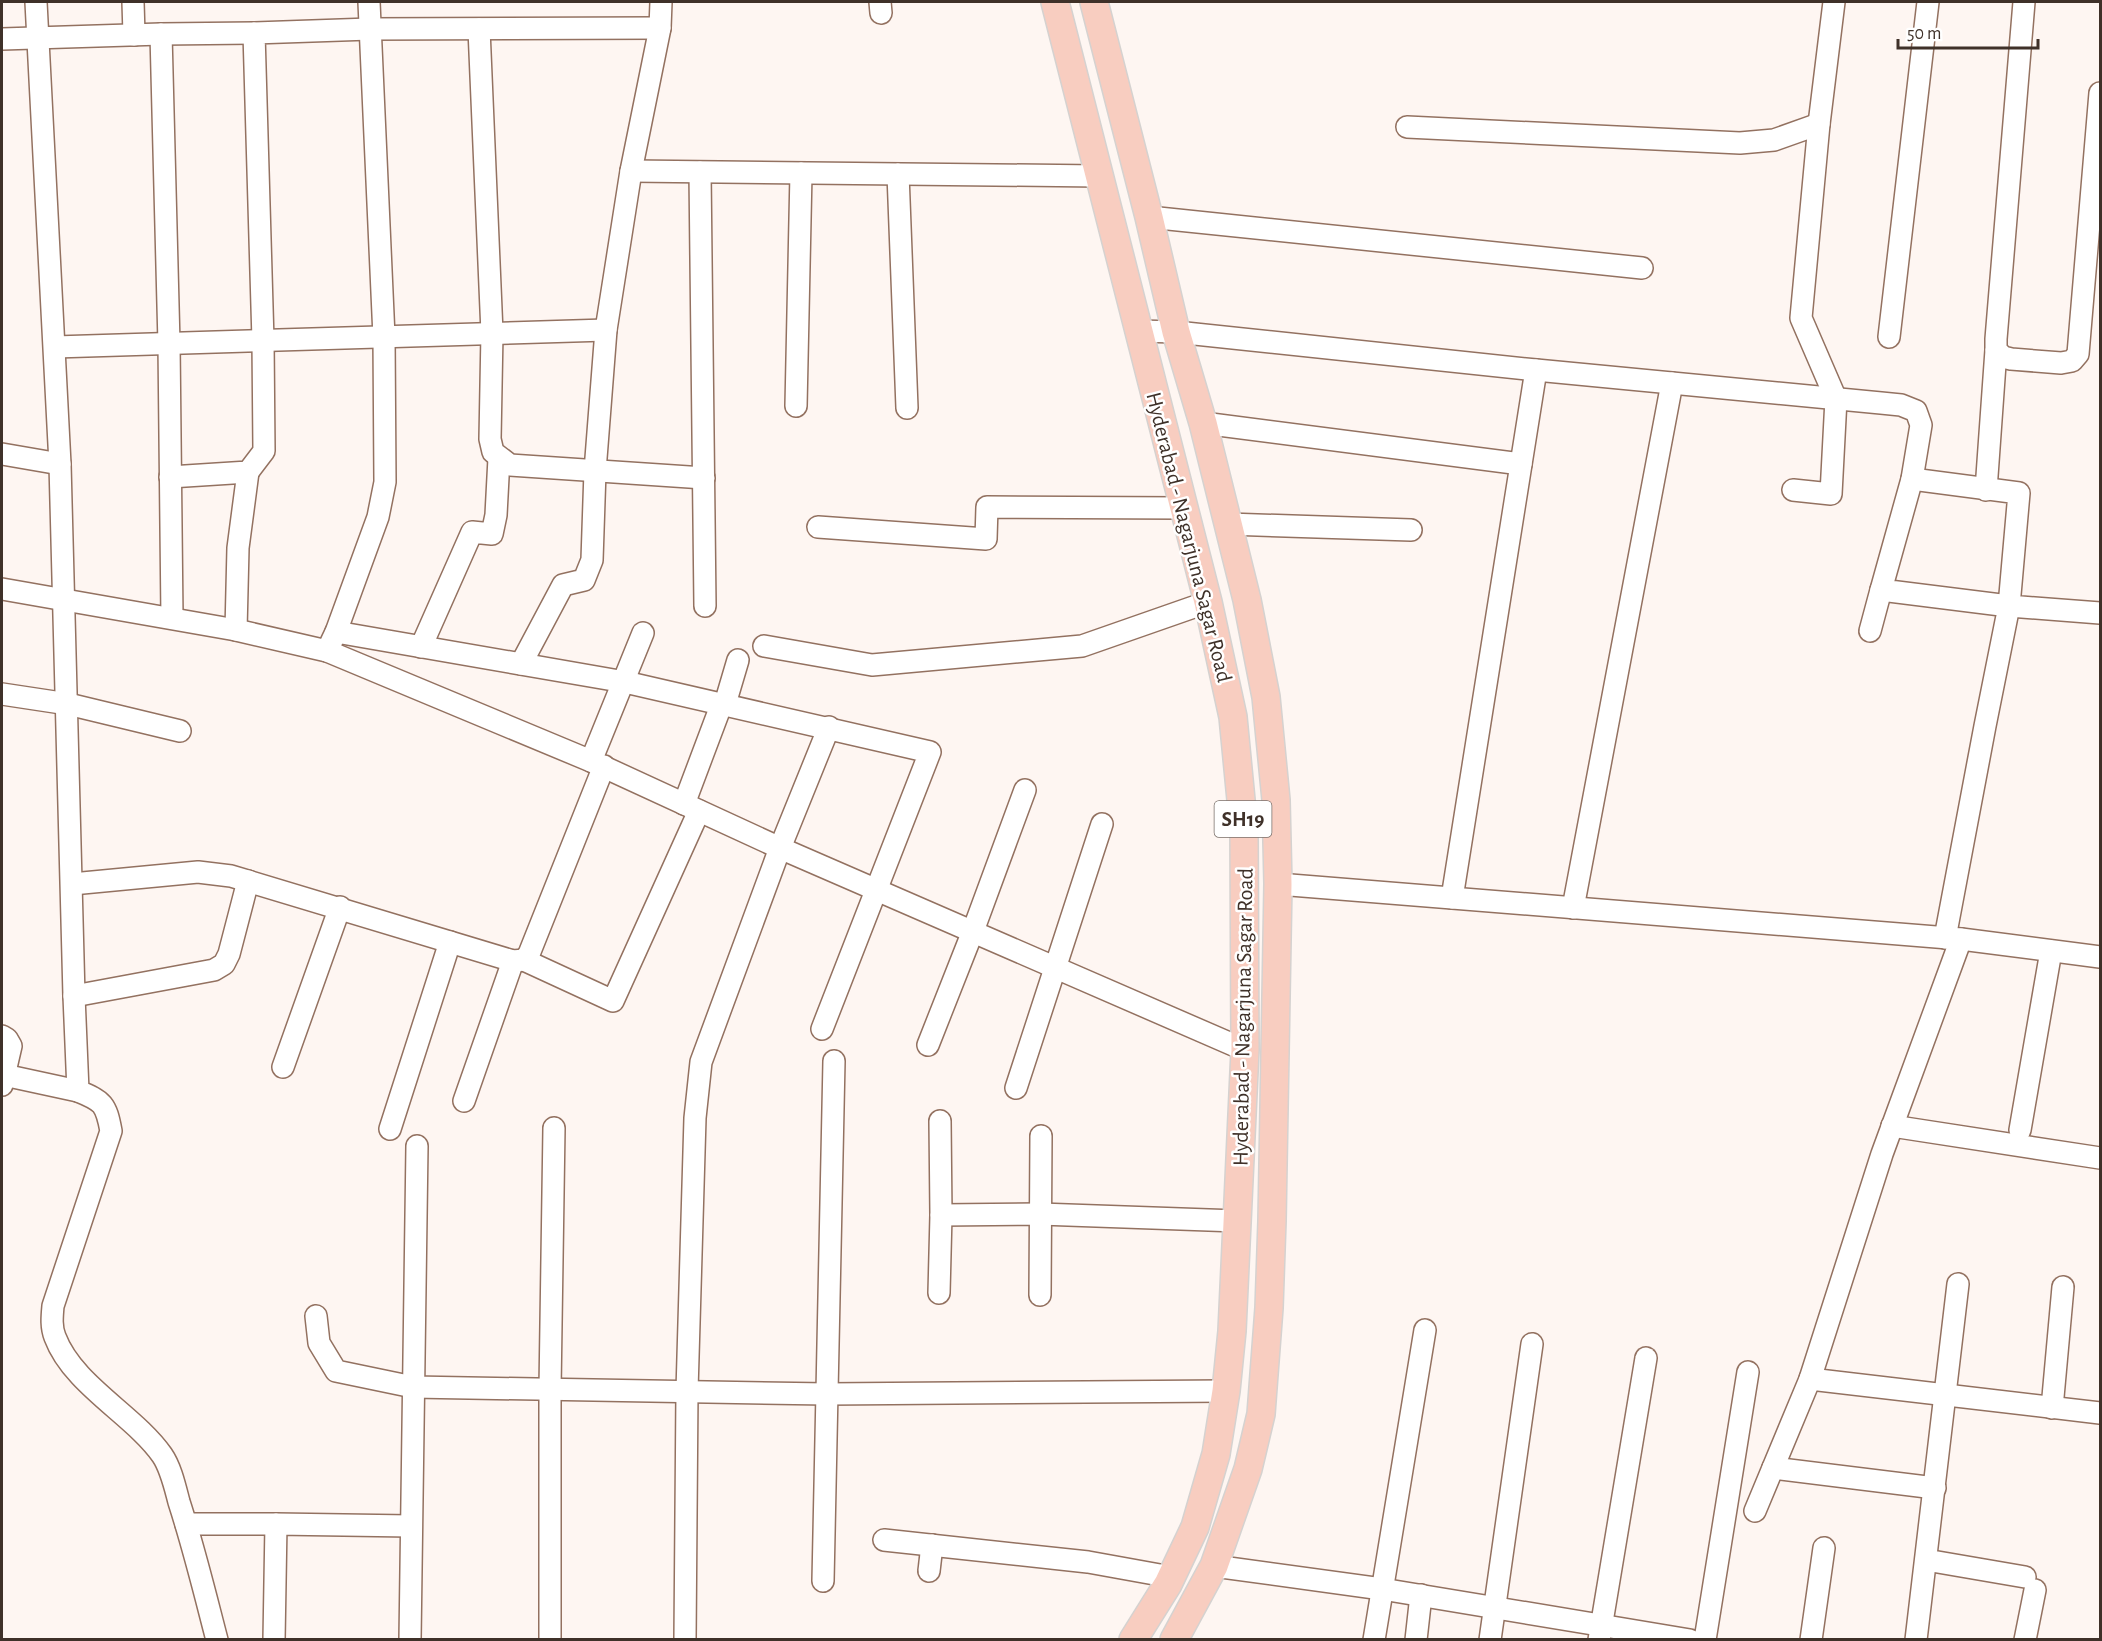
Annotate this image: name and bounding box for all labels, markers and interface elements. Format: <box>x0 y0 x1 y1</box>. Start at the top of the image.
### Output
scale bar <box>1898 12 2038 50</box>
text: 50 m <box>1907 25 1941 43</box>
street label: Hyderabad - Nagarjuna Sagar Road <box>1142 390 1236 685</box>
road number: SH19 <box>1214 801 1272 837</box>
street label: Hyderabad - Nagarjuna Sagar Road <box>1229 868 1257 1166</box>

